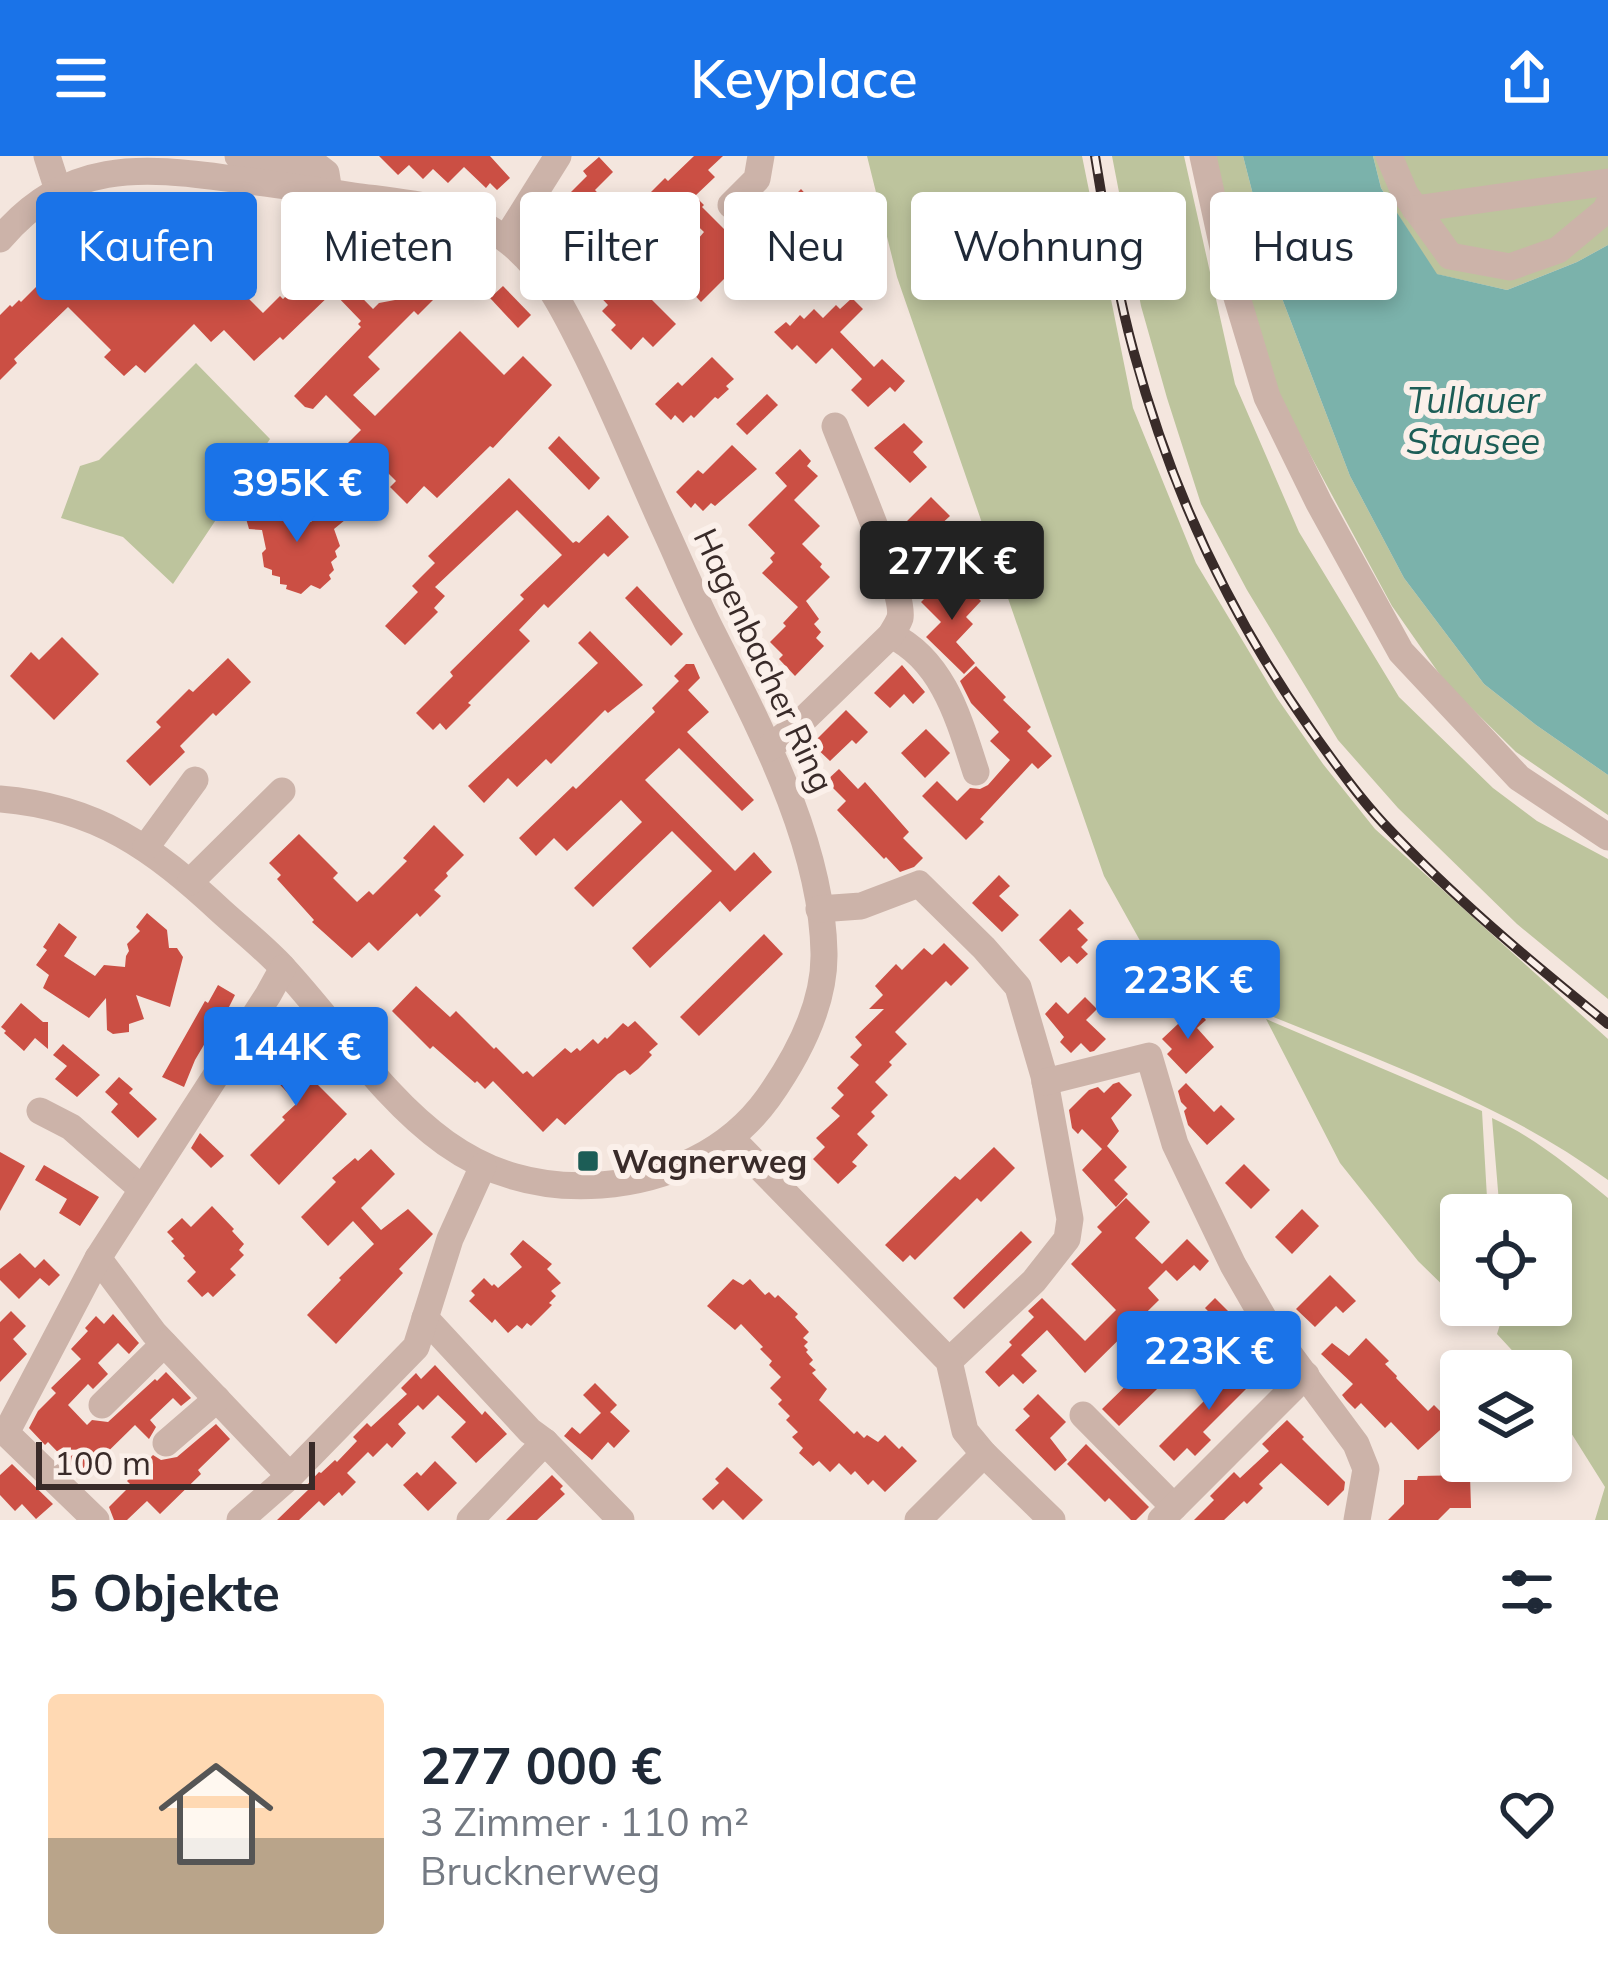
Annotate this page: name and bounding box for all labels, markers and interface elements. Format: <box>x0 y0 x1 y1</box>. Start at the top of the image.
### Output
text: Keyplace <box>690 44 918 112</box>
icon: menu <box>48 45 114 111</box>
icon: share <box>1494 45 1560 111</box>
chip: Kaufen <box>36 192 257 300</box>
chip: Mieten <box>281 192 496 300</box>
chip: Filter <box>520 192 700 300</box>
chip: Neu <box>724 192 887 300</box>
chip: Wohnung <box>911 192 1186 300</box>
chip: Haus <box>1210 192 1397 300</box>
water label: Tullauer Stausee <box>1406 377 1541 463</box>
pin: 395K € <box>199 443 395 545</box>
text: 395K € <box>232 457 362 506</box>
pin: 277K € <box>854 521 1050 623</box>
street label: Hagenbacher Ring <box>685 522 843 798</box>
text: 277K € <box>887 535 1017 584</box>
pin: 223K € <box>1090 940 1286 1042</box>
text: 223K € <box>1123 954 1253 1003</box>
pin: 144K € <box>198 1007 394 1109</box>
text: 144K € <box>231 1021 361 1070</box>
place label: Wagnerweg <box>612 1140 807 1181</box>
marker: Wagnerweg <box>575 1148 601 1174</box>
map controls <box>1440 1194 1572 1482</box>
button: locate <box>1440 1194 1572 1326</box>
pin: 223K € <box>1111 1311 1307 1413</box>
text: 223K € <box>1144 1325 1274 1374</box>
button: layers <box>1440 1350 1572 1482</box>
scale bar <box>36 1436 315 1489</box>
text: 100 m <box>54 1442 151 1483</box>
icon: filters <box>1494 1559 1560 1625</box>
text: 5 Objekte <box>48 1560 280 1624</box>
text: 277 000 € <box>420 1733 662 1797</box>
icon: home <box>144 1742 288 1886</box>
icon: heart <box>1494 1781 1560 1847</box>
text: 3 Zimmer · 110 m² <box>420 1797 749 1846</box>
text: Brucknerweg <box>420 1846 660 1895</box>

